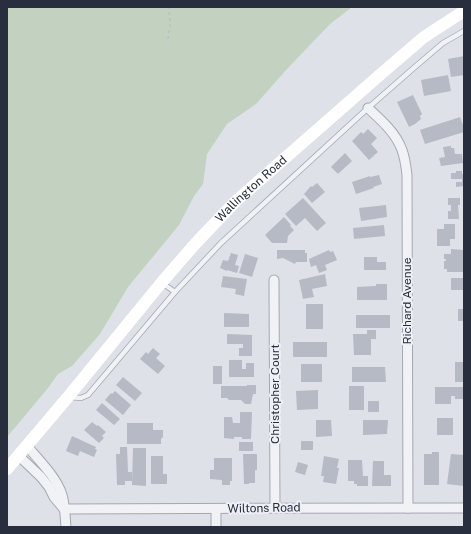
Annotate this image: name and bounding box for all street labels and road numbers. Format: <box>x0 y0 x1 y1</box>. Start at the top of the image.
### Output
street label: Wallington Road <box>213 153 290 225</box>
street label: Richard Avenue <box>400 257 414 344</box>
street label: Christopher Court <box>268 344 282 444</box>
street label: Wiltons Road <box>227 500 301 516</box>

